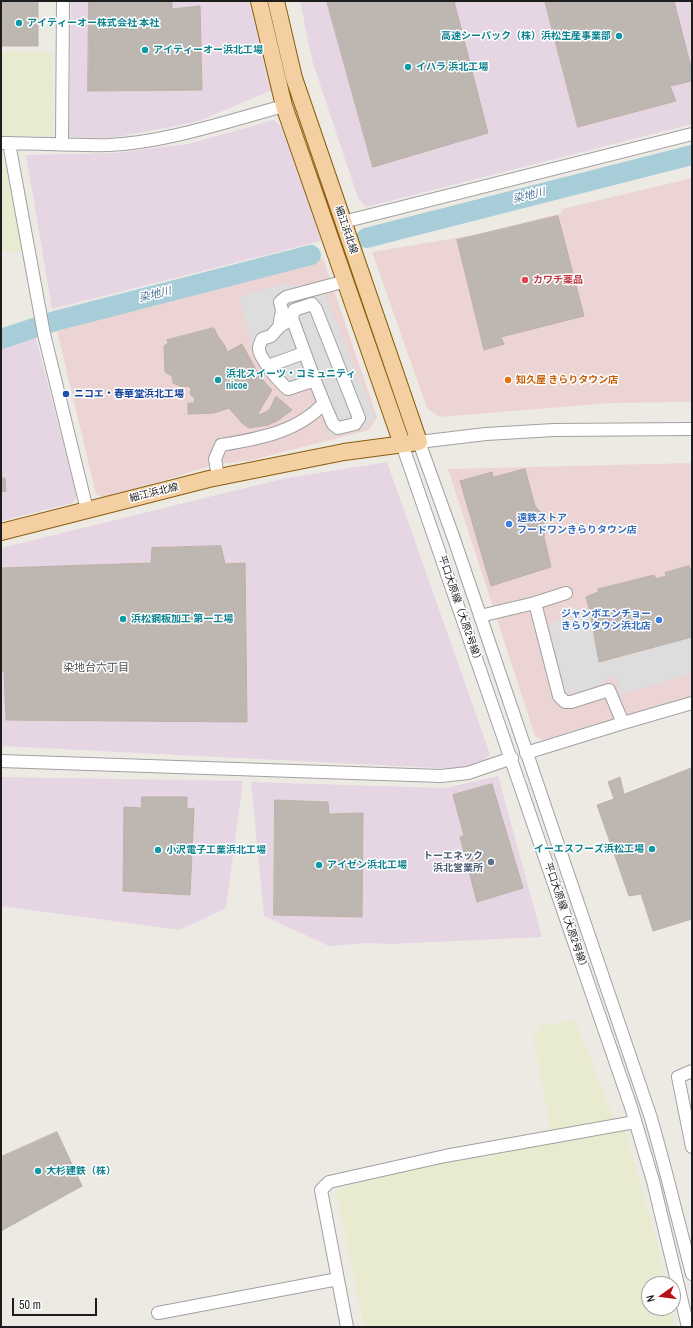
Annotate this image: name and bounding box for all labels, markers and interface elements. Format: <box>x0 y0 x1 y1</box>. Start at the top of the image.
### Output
place label: アイティーオー株式会社 本社 <box>27 17 159 29</box>
marker: アイティーオー株式会社 本社 <box>14 18 24 28</box>
place label: 高速シーパック（株）浜松生産事業部 <box>441 30 611 42</box>
marker: 高速シーパック（株）浜松生産事業部 <box>614 31 624 41</box>
place label: アイティーオー浜北工場 <box>153 44 263 56</box>
marker: アイティーオー浜北工場 <box>140 45 150 55</box>
place label: イハラ 浜北工場 <box>416 61 488 73</box>
marker: イハラ 浜北工場 <box>403 62 413 72</box>
water label: 染地川 <box>511 186 547 206</box>
street label: 細江浜北線 <box>332 204 360 256</box>
place label: カワチ薬品 <box>533 274 583 286</box>
marker: カワチ薬品 <box>520 275 530 285</box>
water label: 染地川 <box>137 285 173 305</box>
place label: 浜北スイーツ・コミュニティ nicoe <box>226 368 356 392</box>
place label: 知久屋 きらりタウン店 <box>516 374 618 386</box>
marker: 浜北スイーツ・コミュニティ nicoe <box>213 375 223 385</box>
marker: 知久屋 きらりタウン店 <box>503 375 513 385</box>
place label: ニコエ・春華堂浜北工場 <box>74 388 184 400</box>
marker: ニコエ・春華堂浜北工場 <box>61 389 71 399</box>
street label: 細江浜北線 <box>128 481 180 505</box>
place label: 遠鉄ストア フードワンきらりタウン店 <box>517 512 637 536</box>
marker: 遠鉄ストア フードワンきらりタウン店 <box>504 519 514 529</box>
street label: 平口大原線（大原2号線） <box>436 554 484 666</box>
place label: ジャンボエンチョー きらりタウン浜北店 <box>561 608 651 632</box>
place label: 浜松鋼板加工 第一工場 <box>131 613 233 625</box>
marker: 浜松鋼板加工 第一工場 <box>118 614 128 624</box>
marker: ジャンボエンチョー きらりタウン浜北店 <box>654 615 664 625</box>
district label: 染地台六丁目 <box>63 661 129 675</box>
place label: イーエスフーズ浜松工場 <box>534 843 644 855</box>
place label: 小沢電子工業浜北工場 <box>166 844 266 856</box>
marker: イーエスフーズ浜松工場 <box>647 844 657 854</box>
marker: 小沢電子工業浜北工場 <box>153 845 163 855</box>
place label: トーエネック 浜北営業所 <box>423 850 483 874</box>
marker: トーエネック 浜北営業所 <box>486 857 496 867</box>
place label: アイゼン浜北工場 <box>327 859 407 871</box>
marker: アイゼン浜北工場 <box>314 860 324 870</box>
street label: 平口大原線（大原2号線） <box>542 861 590 973</box>
place label: 大杉建鉄（株） <box>46 1165 116 1177</box>
marker: 大杉建鉄（株） <box>33 1166 43 1176</box>
north arrow <box>641 1276 681 1316</box>
scale bar <box>14 1290 99 1316</box>
text: N <box>643 1294 658 1304</box>
text: 50 m <box>19 1297 41 1313</box>

